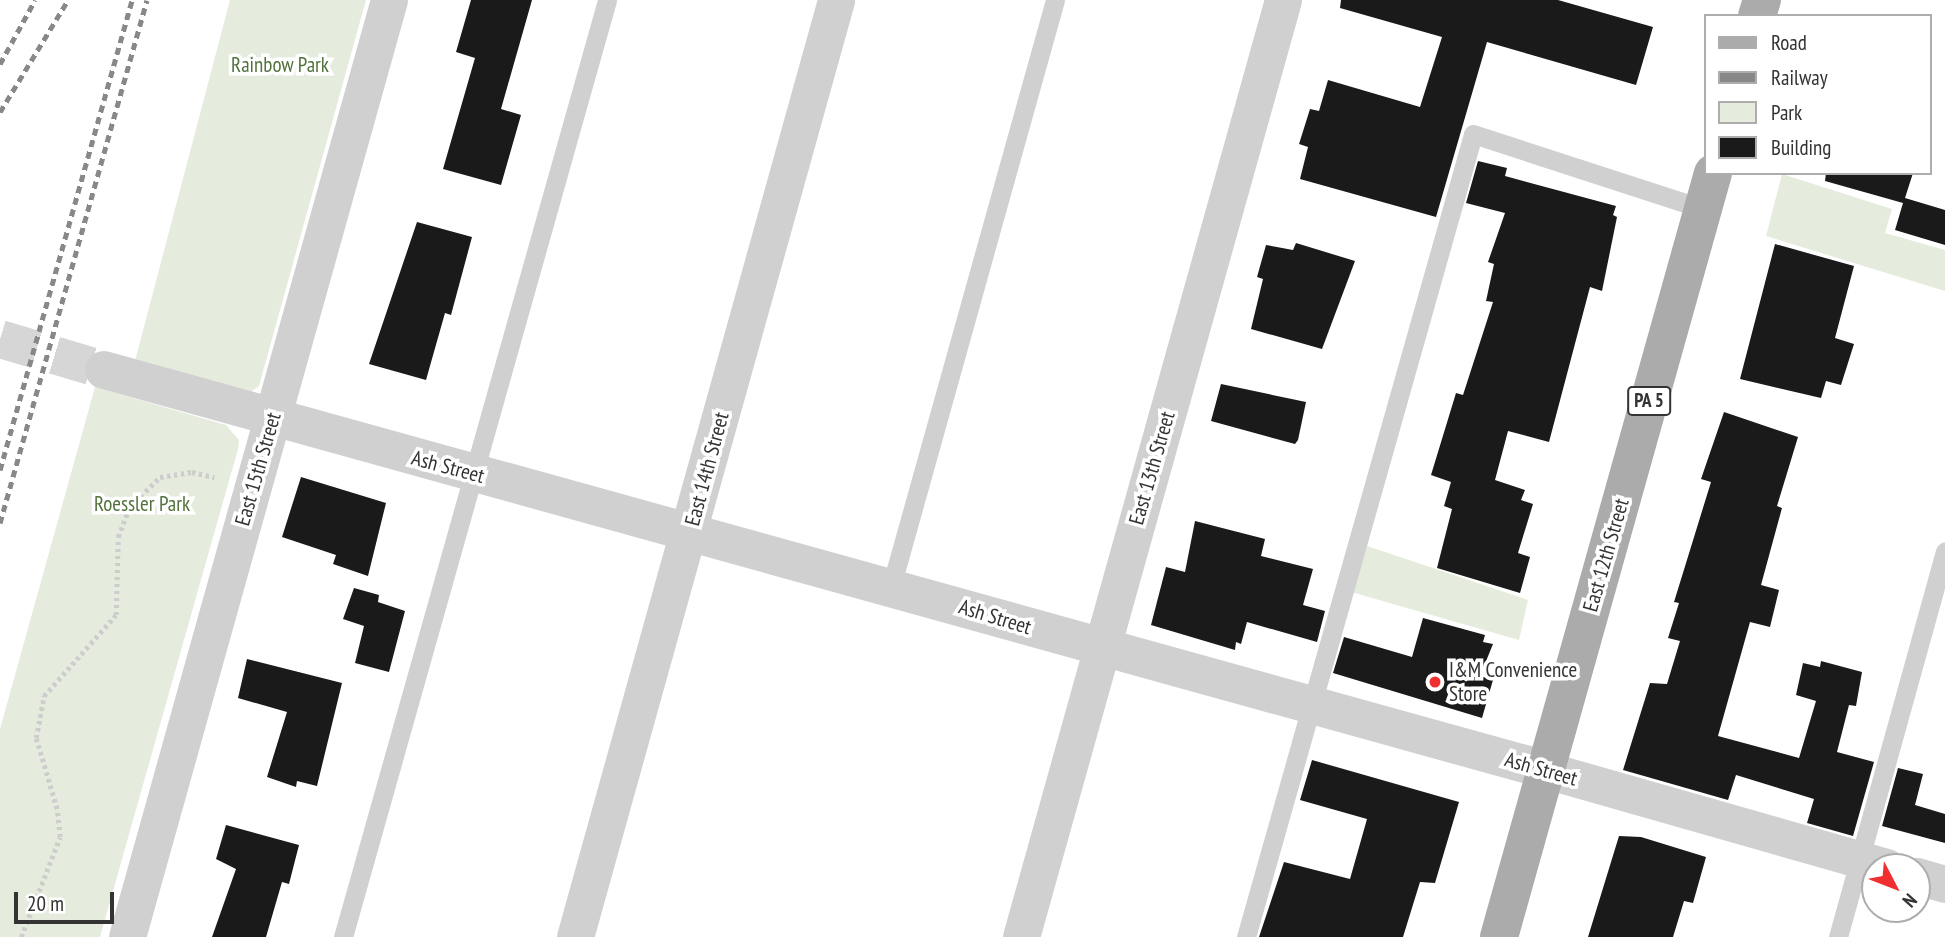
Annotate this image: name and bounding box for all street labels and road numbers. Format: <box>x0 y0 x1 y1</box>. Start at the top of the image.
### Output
road number: PA 5 <box>1626 386 1672 416</box>
street label: East 13th Street <box>1124 408 1180 528</box>
street label: East 15th Street <box>230 409 286 529</box>
street label: East 14th Street <box>680 409 734 529</box>
street label: Ash Street <box>409 445 487 489</box>
street label: East 12th Street <box>1578 495 1634 615</box>
street label: Ash Street <box>956 594 1034 640</box>
street label: Ash Street <box>1502 747 1580 791</box>

